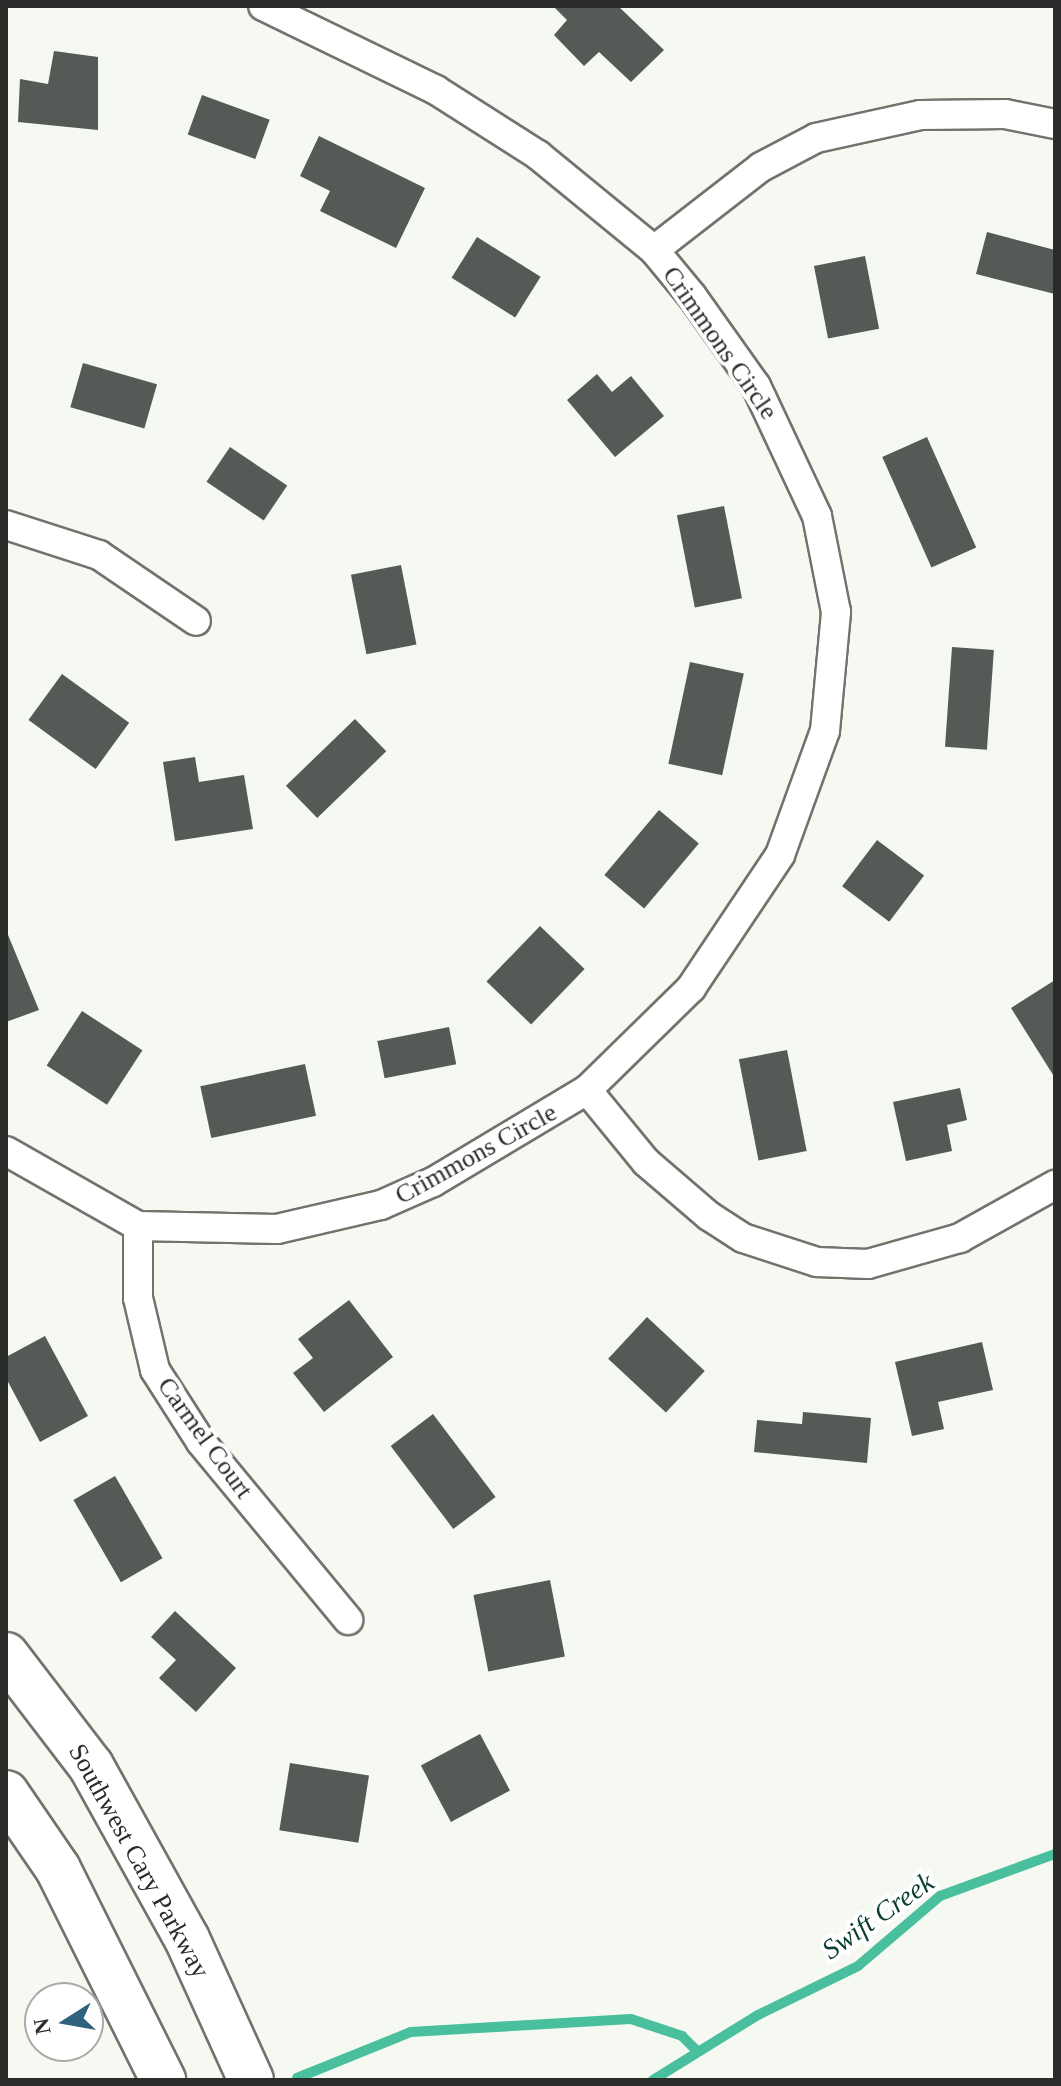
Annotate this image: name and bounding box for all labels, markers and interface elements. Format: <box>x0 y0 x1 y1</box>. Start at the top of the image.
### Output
street label: Crimmons Circle <box>656 260 784 426</box>
street label: Crimmons Circle <box>390 1097 562 1211</box>
street label: Carmel Court <box>151 1371 259 1505</box>
street label: Southwest Cary Parkway <box>62 1738 216 1984</box>
water label: Swift Creek <box>816 1865 940 1967</box>
north arrow <box>24 1982 104 2062</box>
text: N <box>28 2016 56 2036</box>

